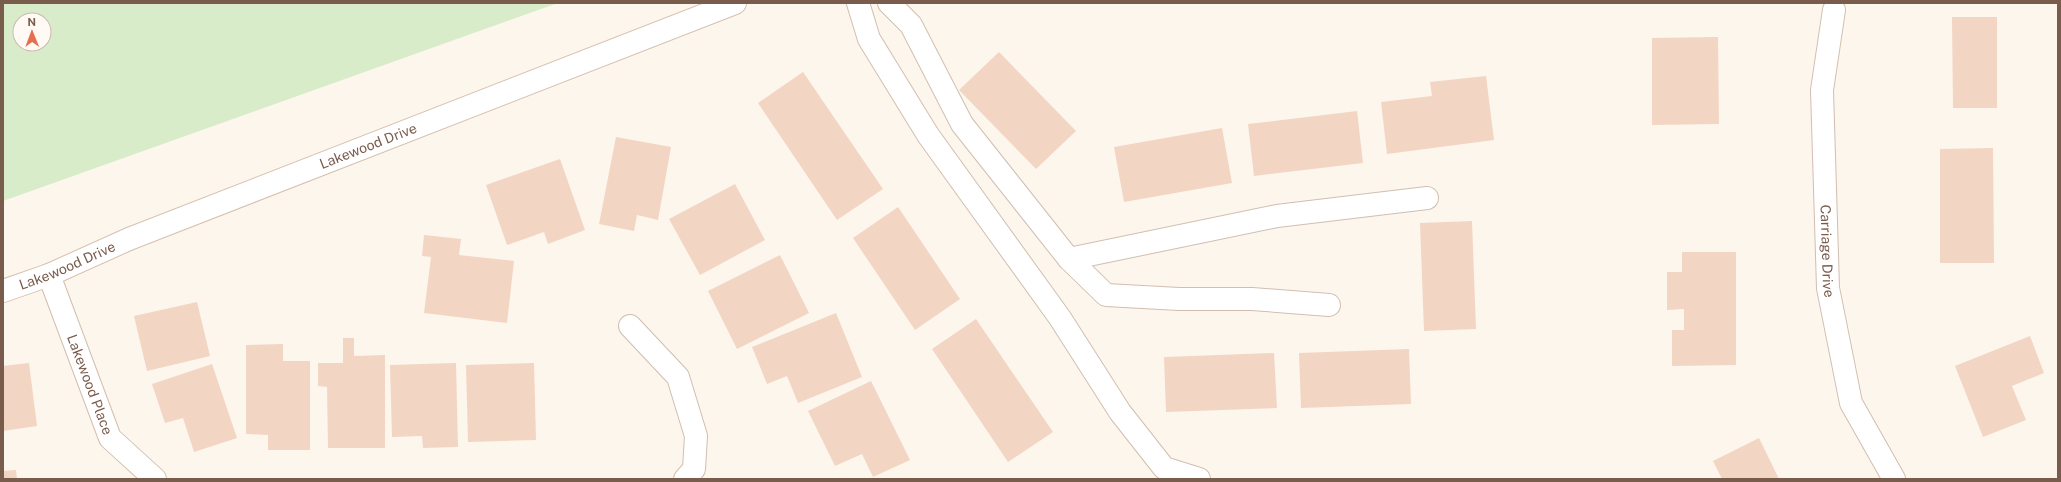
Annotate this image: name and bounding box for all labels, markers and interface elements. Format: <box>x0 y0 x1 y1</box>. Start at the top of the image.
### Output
north arrow <box>12 12 52 52</box>
text: N <box>27 16 36 28</box>
street label: Lakewood Drive <box>317 120 419 172</box>
street label: Carriage Drive <box>1817 204 1838 299</box>
street label: Lakewood Drive <box>17 238 118 293</box>
street label: Lakewood Place <box>64 332 116 437</box>

